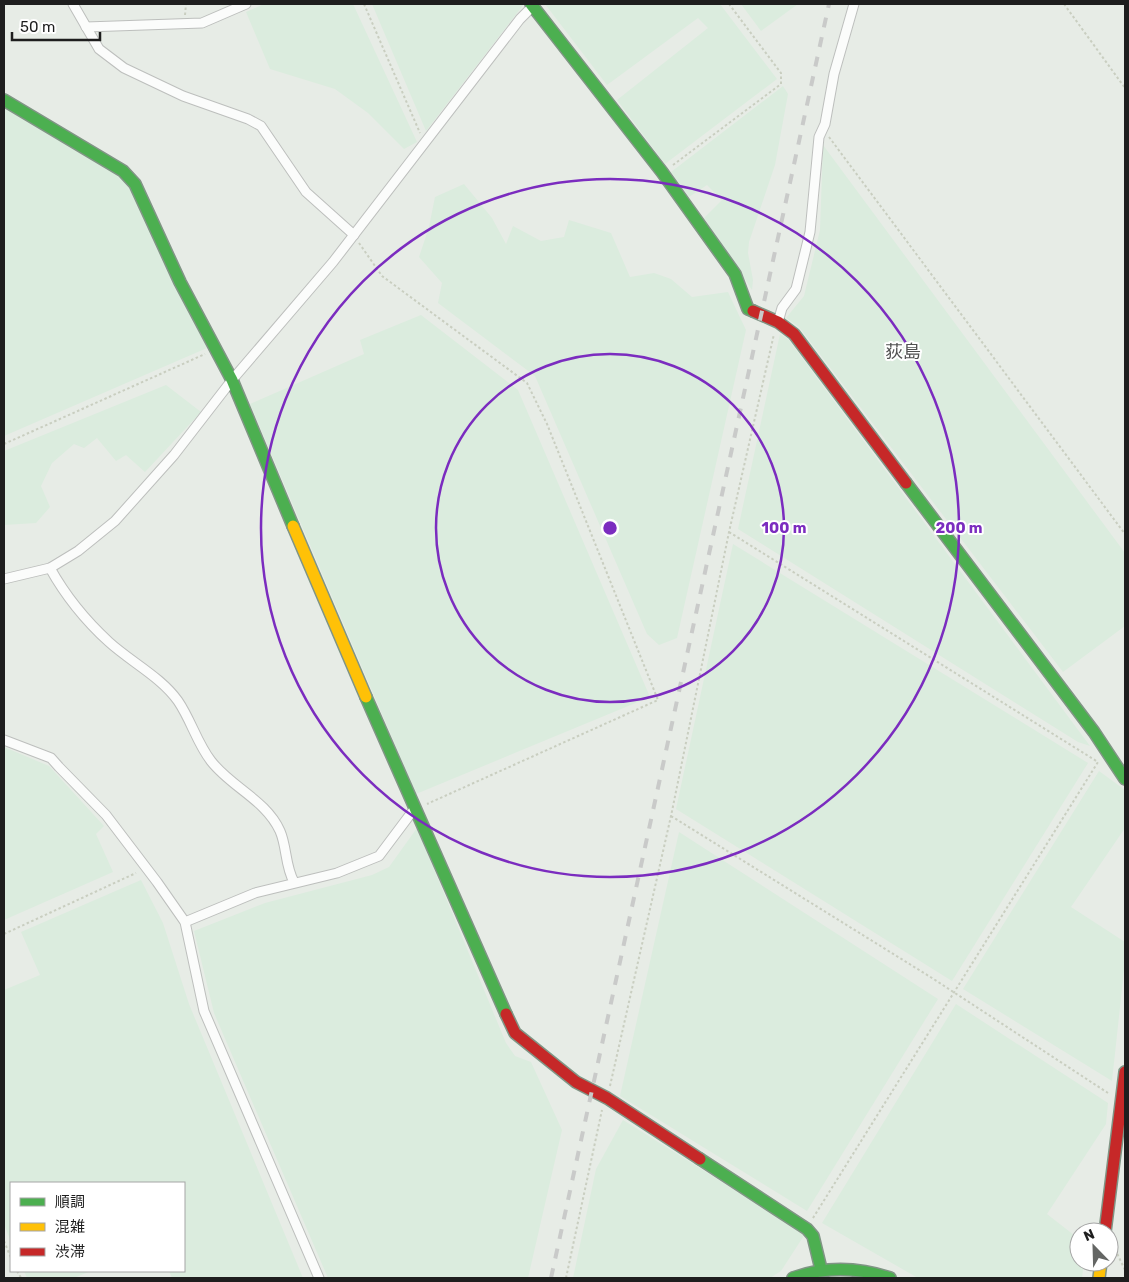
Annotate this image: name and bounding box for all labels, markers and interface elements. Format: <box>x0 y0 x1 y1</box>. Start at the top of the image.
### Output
scale bar <box>12 10 100 42</box>
text: 50 m <box>20 18 55 36</box>
district label: 荻島 <box>885 341 921 363</box>
centre of rings <box>601 519 619 537</box>
text: 100 m <box>762 519 806 537</box>
text: 200 m <box>935 519 983 537</box>
legend <box>10 1182 185 1272</box>
text: 順調 <box>55 1193 85 1211</box>
text: 混雑 <box>55 1218 85 1236</box>
north arrow <box>1069 1222 1119 1272</box>
text: N <box>1081 1226 1097 1245</box>
text: 渋滞 <box>55 1243 85 1261</box>

